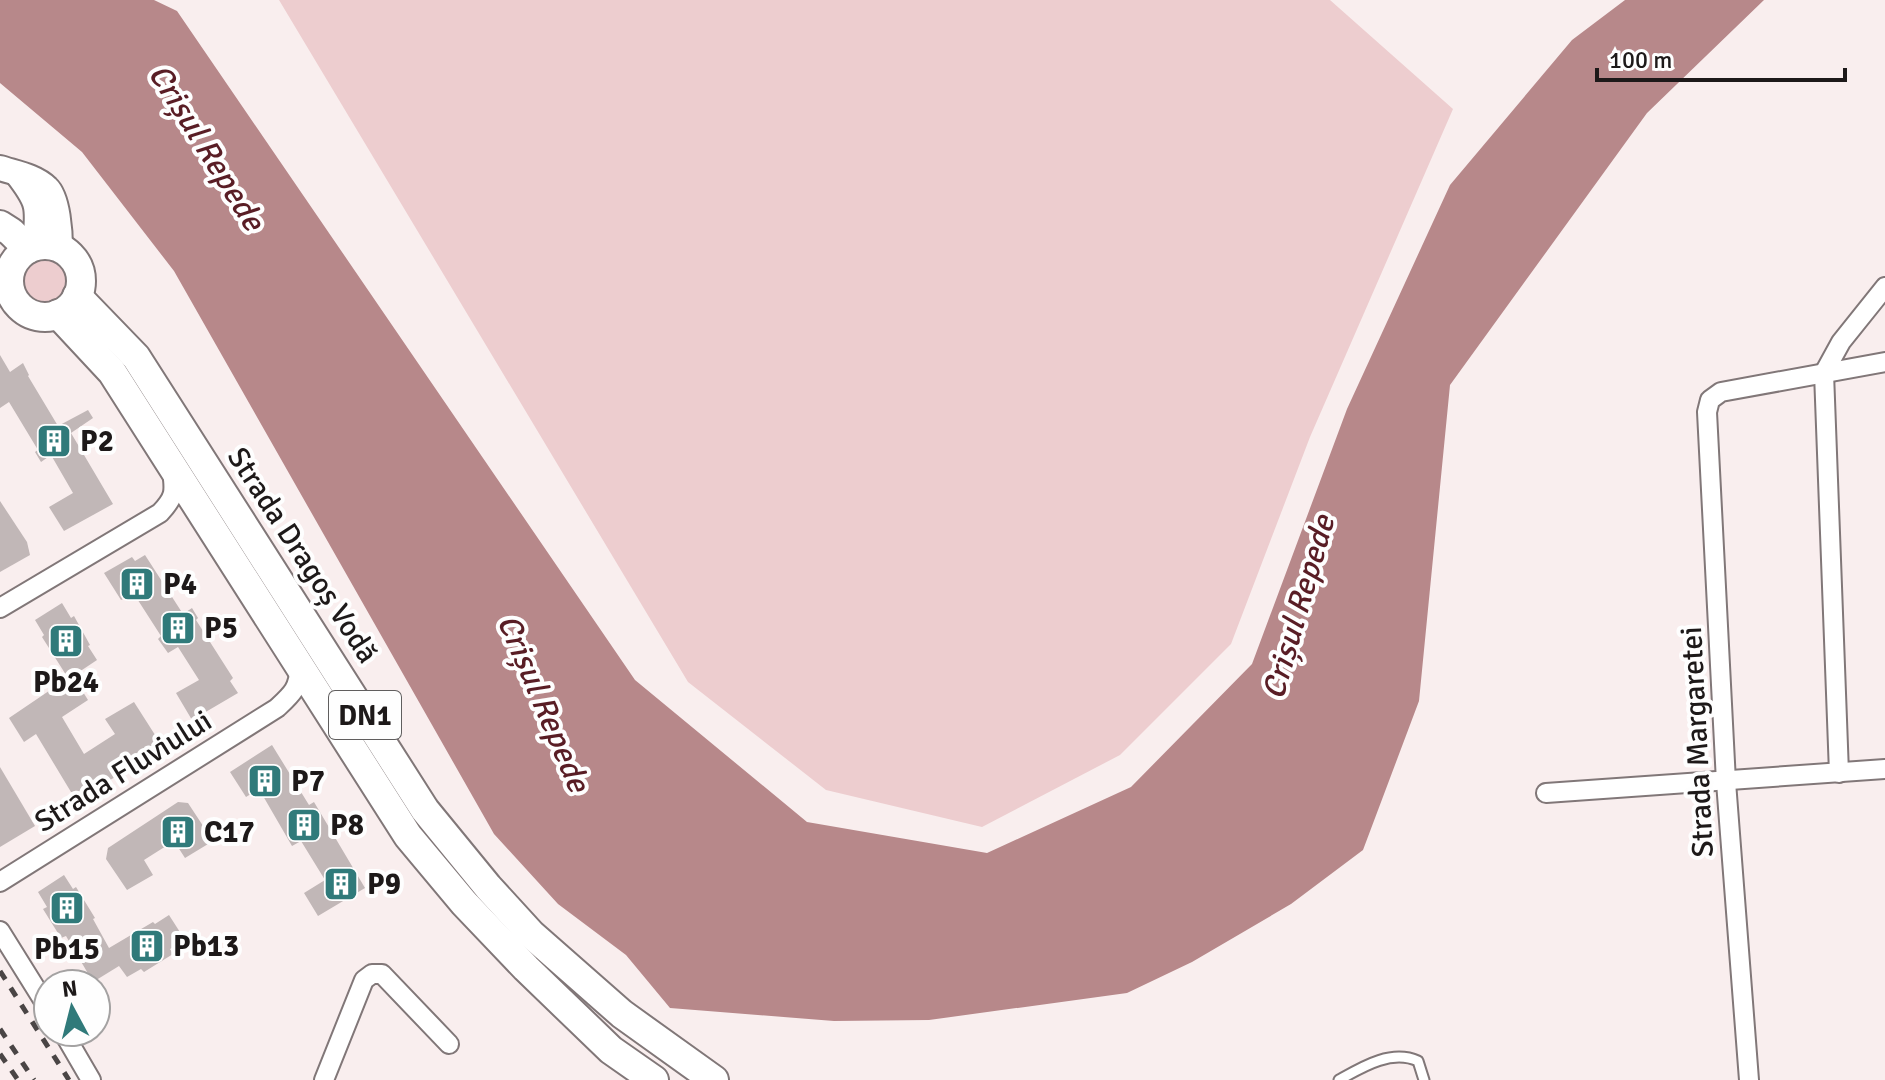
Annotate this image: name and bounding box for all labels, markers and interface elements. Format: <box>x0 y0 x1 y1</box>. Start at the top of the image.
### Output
scale bar <box>1597 32 1845 82</box>
text: 100 m <box>1609 45 1672 75</box>
water label: Crișul Repede <box>140 57 274 239</box>
building icon: P2 <box>35 422 73 460</box>
place label: P2 <box>80 423 114 460</box>
street label: Strada Dragoș Vodă <box>219 440 386 670</box>
water label: Crișul Repede <box>1254 509 1344 703</box>
building icon: P4 <box>118 565 156 603</box>
place label: P4 <box>163 566 197 603</box>
building icon: P5 <box>159 609 197 647</box>
water label: Crișul Repede <box>489 609 599 800</box>
place label: P5 <box>204 610 238 647</box>
building icon: Pb24 <box>47 622 85 660</box>
street label: Strada Margaretei <box>1673 626 1722 858</box>
place label: Pb24 <box>33 664 99 701</box>
road number: DN1 <box>329 691 401 739</box>
street label: Strada Fluviului <box>28 702 219 841</box>
building icon: P7 <box>246 762 284 800</box>
place label: P7 <box>291 763 325 800</box>
building icon: P8 <box>285 806 323 844</box>
place label: P8 <box>330 807 364 844</box>
building icon: C17 <box>159 813 197 851</box>
place label: C17 <box>204 814 255 851</box>
building icon: P9 <box>322 865 360 903</box>
place label: P9 <box>367 866 401 903</box>
building icon: Pb15 <box>48 889 86 927</box>
building icon: Pb13 <box>128 927 166 965</box>
place label: Pb13 <box>173 928 239 965</box>
place label: Pb15 <box>34 931 100 968</box>
north arrow <box>32 968 112 1048</box>
text: N <box>60 974 79 1003</box>

